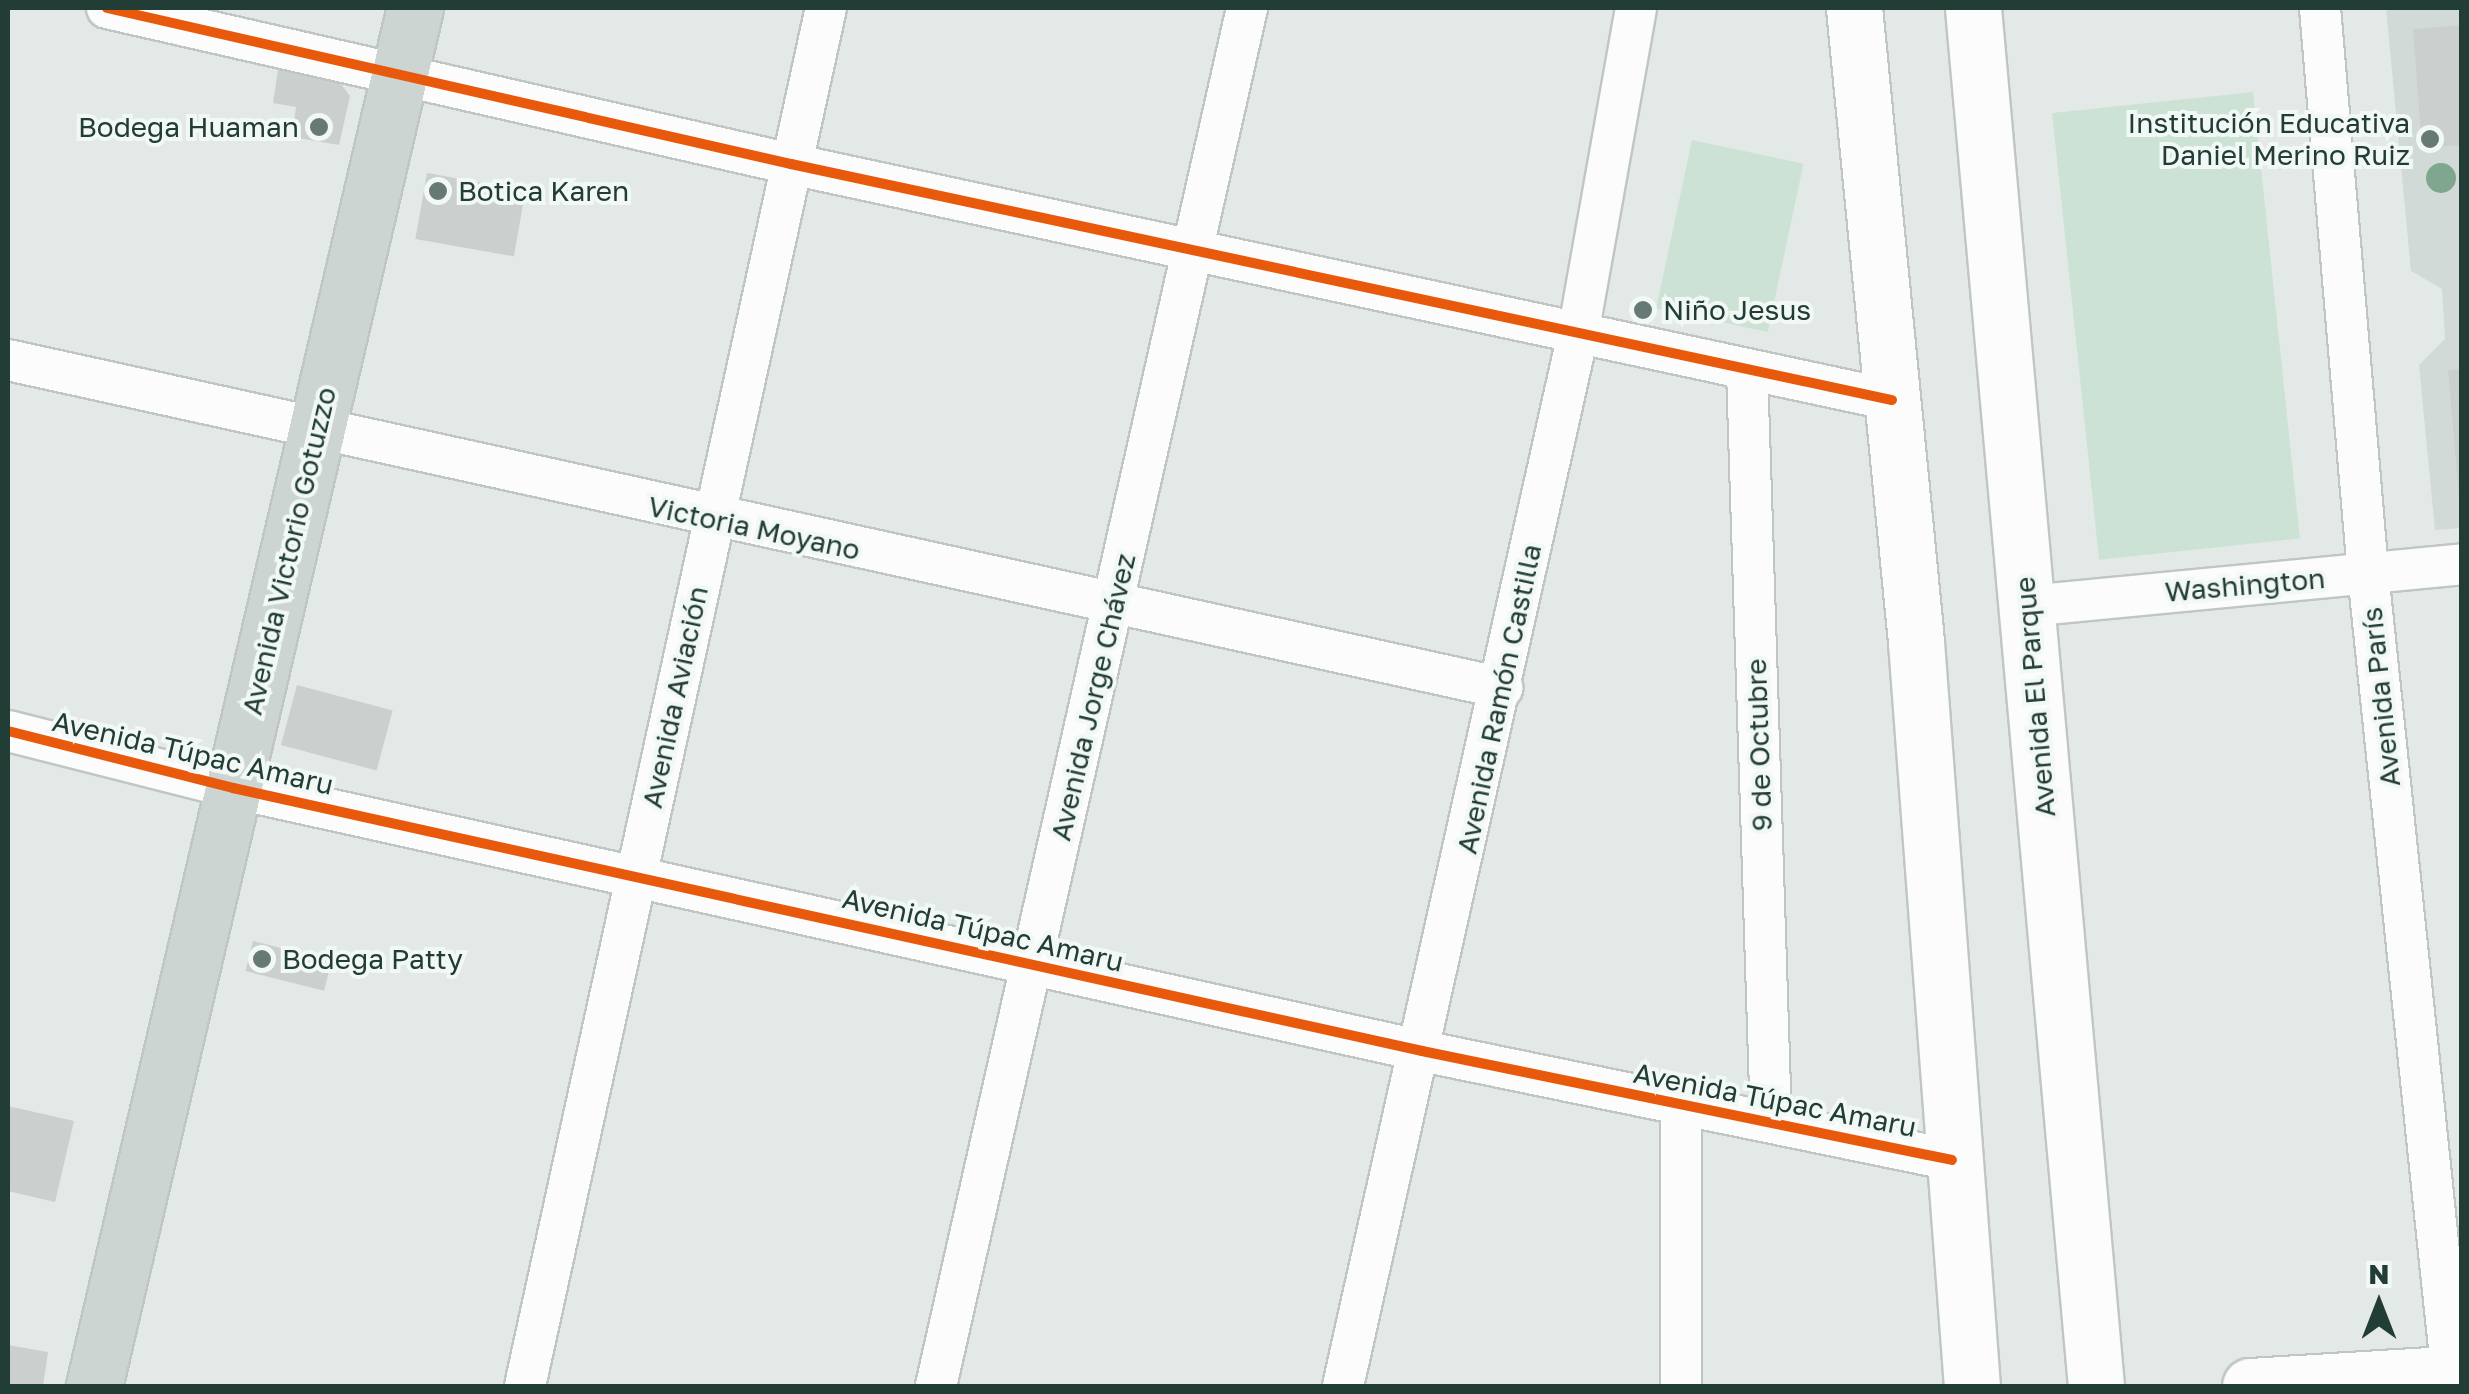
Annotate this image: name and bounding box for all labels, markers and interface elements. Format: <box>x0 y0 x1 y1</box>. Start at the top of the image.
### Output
place label: Institución Educativa Daniel Merino Ruiz <box>2127 106 2410 172</box>
place label: Bodega Huaman <box>78 110 299 144</box>
marker: Bodega Huaman <box>308 116 330 138</box>
marker: Institución Educativa Daniel Merino Ruiz <box>2419 128 2441 150</box>
place label: Botica Karen <box>458 174 629 208</box>
marker: Botica Karen <box>427 180 449 202</box>
place label: Niño Jesus <box>1663 293 1811 327</box>
marker: Niño Jesus <box>1632 299 1654 321</box>
street label: Avenida Victorio Gotuzzo <box>235 384 343 718</box>
street label: Victoria Moyano <box>645 489 863 567</box>
street label: Avenida Ramón Castilla <box>1450 541 1548 857</box>
street label: Avenida Jorge Chávez <box>1044 550 1142 844</box>
street label: Washington <box>2163 561 2327 609</box>
street label: Avenida El Parque <box>2008 575 2062 819</box>
street label: Avenida Aviación <box>635 583 715 811</box>
street label: Avenida París <box>2355 606 2407 788</box>
street label: 9 de Octubre <box>1739 658 1779 832</box>
street label: Avenida Túpac Amaru <box>49 704 337 802</box>
street label: Avenida Túpac Amaru <box>839 881 1127 979</box>
place label: Bodega Patty <box>282 942 463 976</box>
marker: Bodega Patty <box>251 948 273 970</box>
street label: Avenida Túpac Amaru <box>1631 1056 1919 1144</box>
north arrow <box>2329 1254 2429 1354</box>
text: N <box>2368 1257 2390 1290</box>

